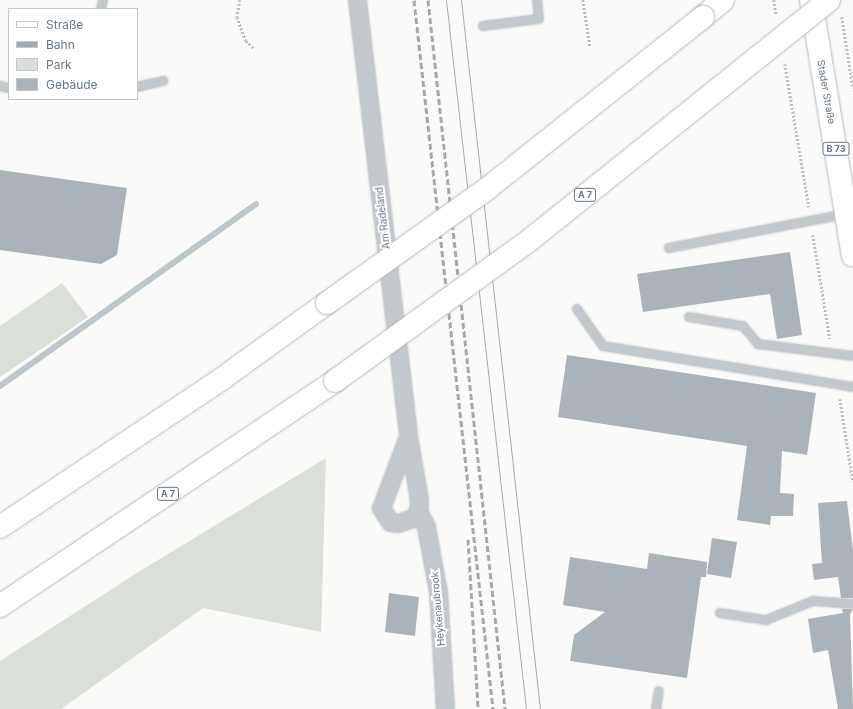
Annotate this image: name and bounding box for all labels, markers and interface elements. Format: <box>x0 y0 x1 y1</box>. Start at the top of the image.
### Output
legend <box>8 8 138 100</box>
text: Straße <box>46 17 83 32</box>
text: Bahn <box>46 37 75 52</box>
text: Park <box>46 57 72 72</box>
street label: Stader Straße <box>814 59 838 125</box>
text: Gebäude <box>46 77 98 92</box>
road number: B 73 <box>822 142 850 156</box>
street label: Am Radeland <box>373 186 393 250</box>
road number: A 7 <box>573 188 597 202</box>
road number: A 7 <box>156 487 180 501</box>
street label: Heykenaubrook <box>429 571 447 647</box>

